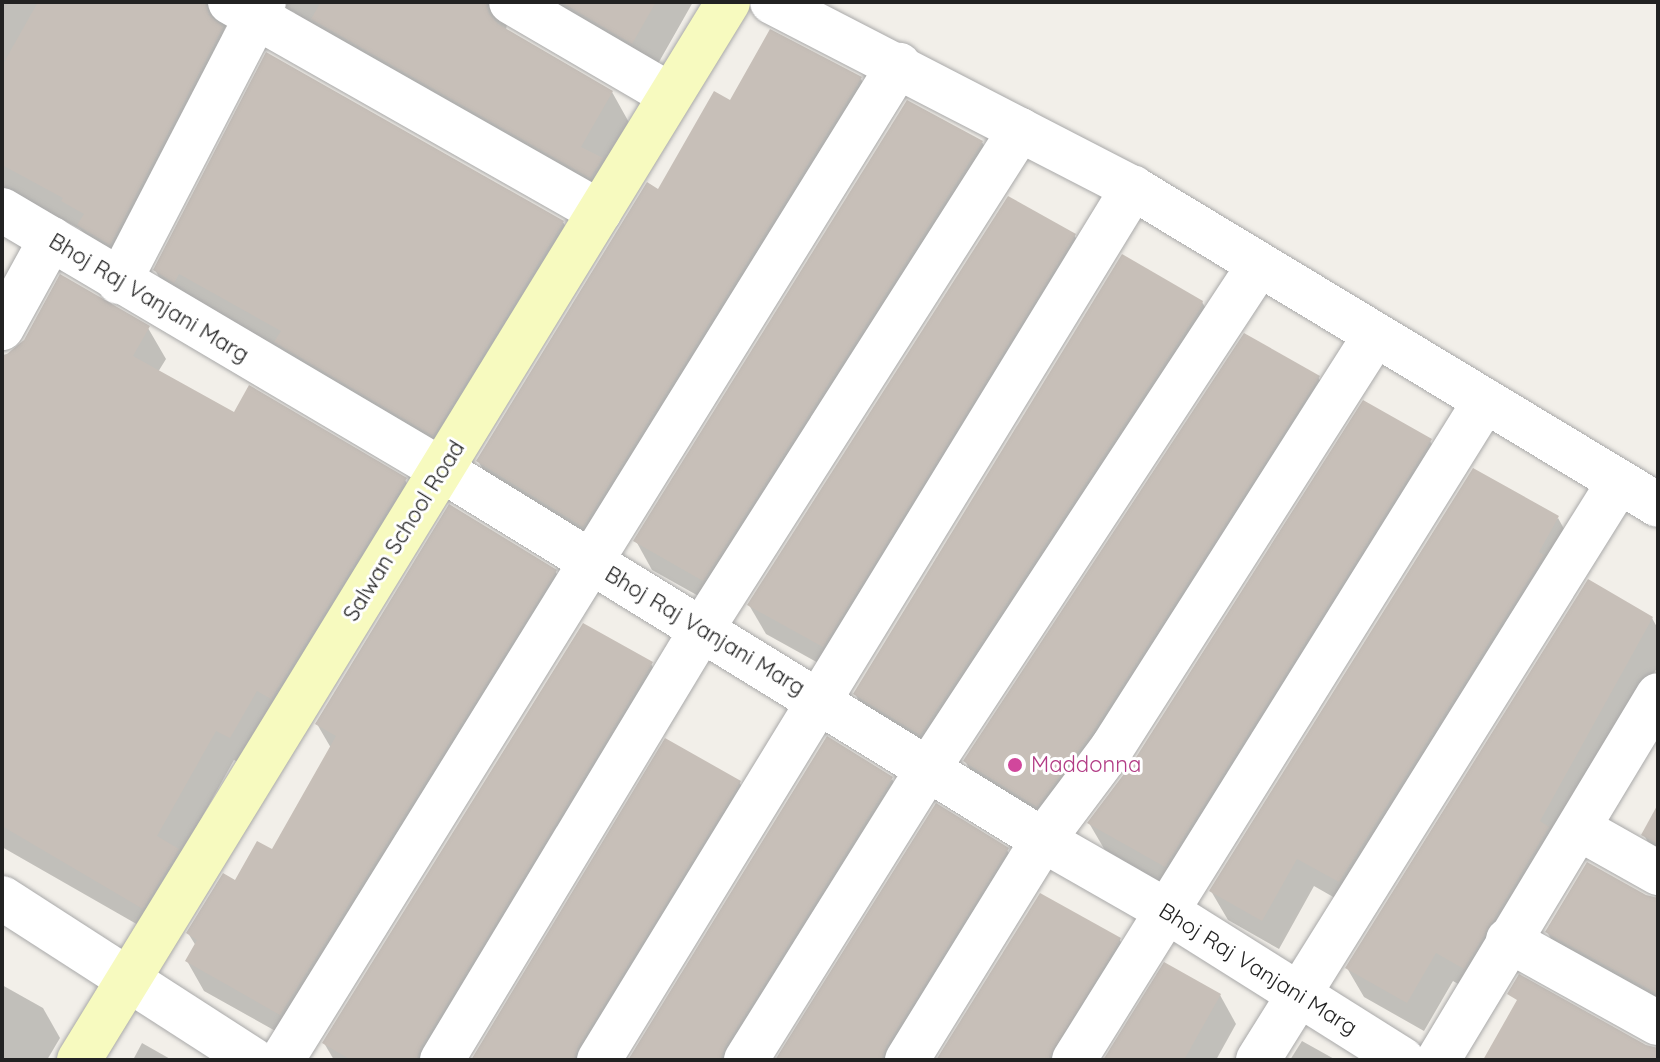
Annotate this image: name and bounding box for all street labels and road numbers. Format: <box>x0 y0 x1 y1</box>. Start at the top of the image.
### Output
street label: Bhoj Raj Vanjani Marg <box>44 228 254 368</box>
street label: Salwan School Road <box>338 436 470 626</box>
street label: Bhoj Raj Vanjani Marg <box>600 561 810 701</box>
street label: Bhoj Raj Vanjani Marg <box>1154 897 1362 1041</box>

